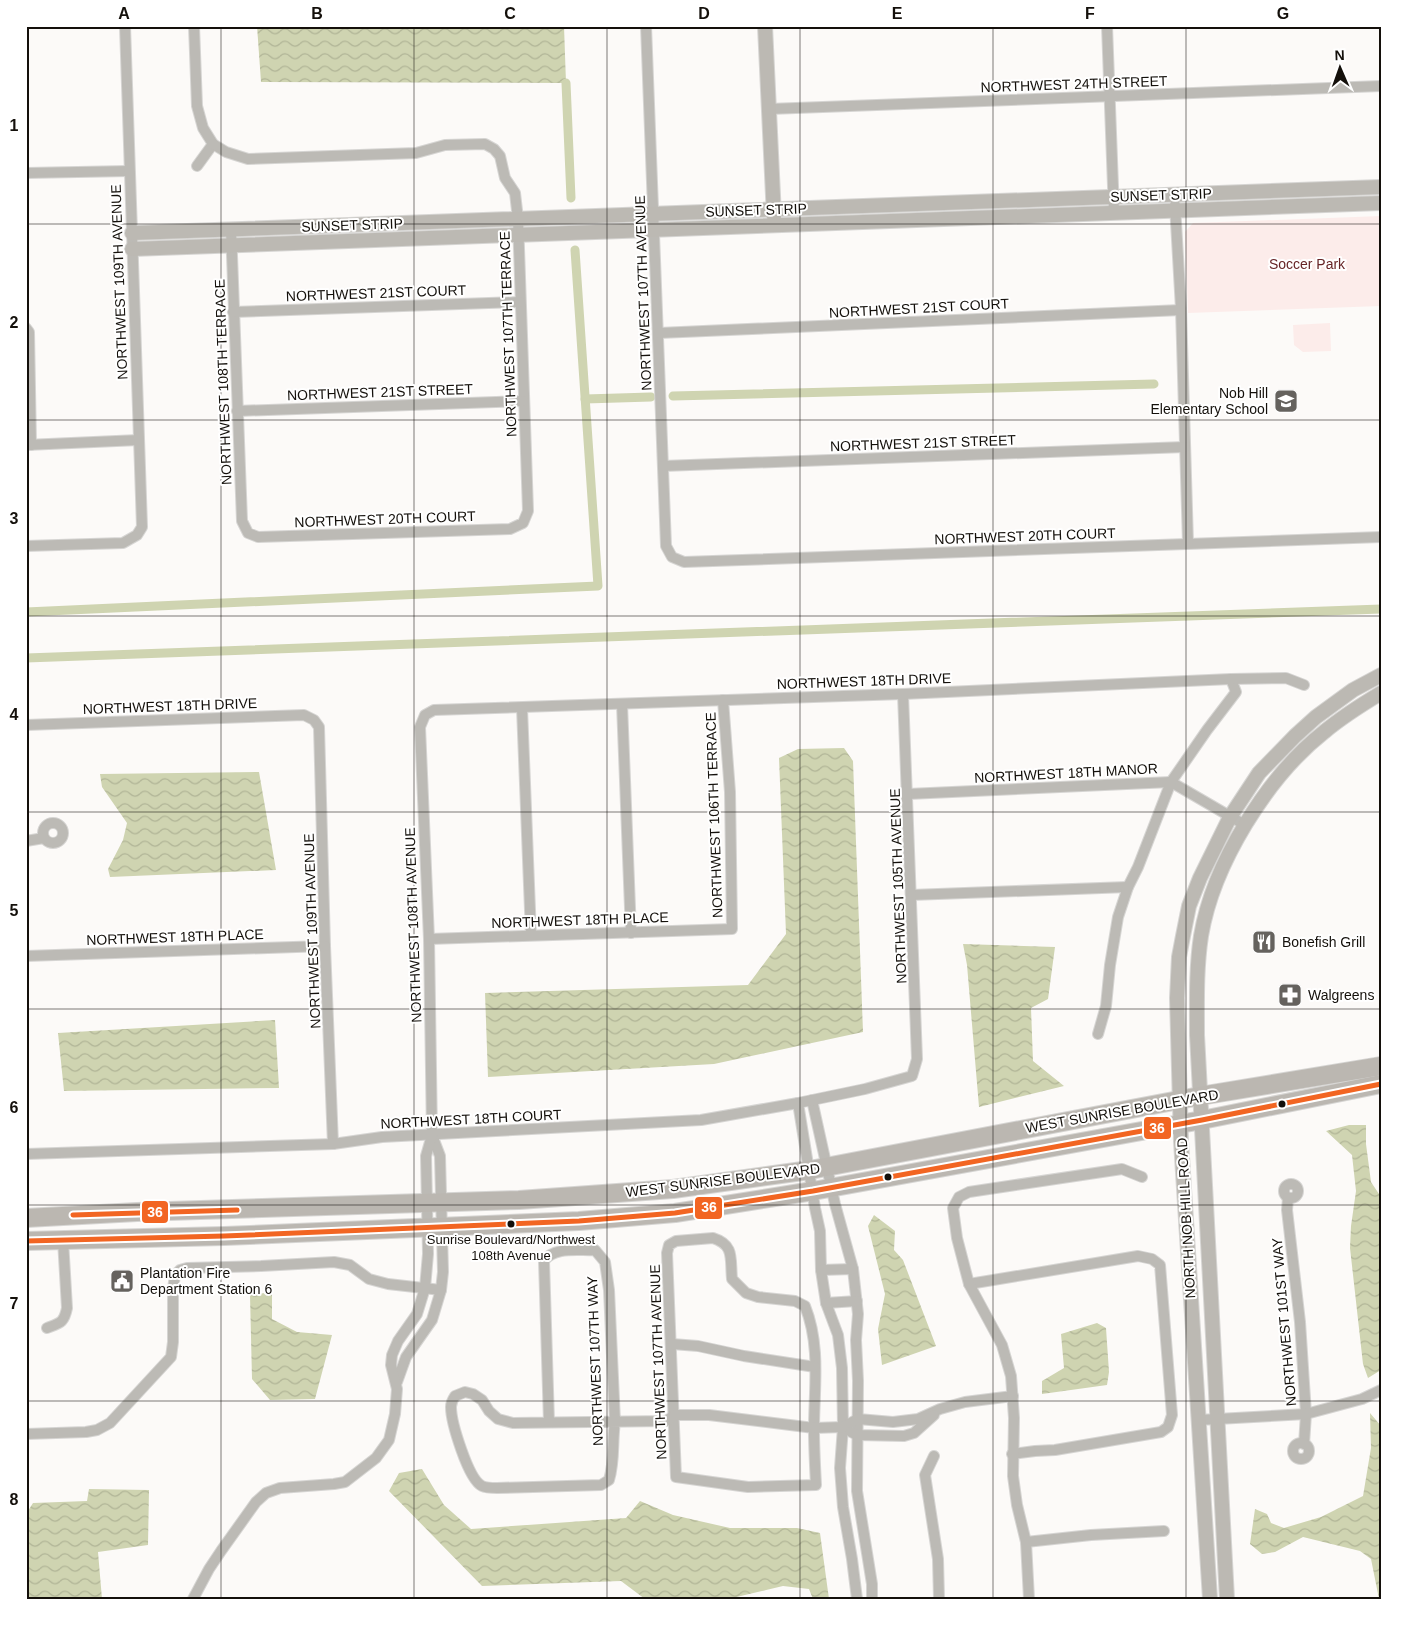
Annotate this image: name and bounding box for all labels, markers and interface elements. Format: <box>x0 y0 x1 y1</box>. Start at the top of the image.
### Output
text: A <box>118 5 130 22</box>
text: B <box>311 5 323 22</box>
text: C <box>504 5 516 22</box>
text: D <box>698 5 710 22</box>
text: E <box>892 5 903 22</box>
text: F <box>1085 5 1095 22</box>
text: G <box>1277 5 1289 22</box>
north arrow <box>1314 42 1364 92</box>
text: N <box>1334 47 1345 63</box>
street label: NORTHWEST 24TH STREET <box>980 73 1168 95</box>
text: 1 <box>10 117 19 134</box>
street label: NORTHWEST 109TH AVENUE <box>108 184 130 380</box>
street label: SUNSET STRIP <box>1110 185 1212 205</box>
street label: NORTHWEST 107TH AVENUE <box>632 195 654 391</box>
street label: SUNSET STRIP <box>705 200 807 220</box>
street label: SUNSET STRIP <box>301 215 403 235</box>
street label: NORTHWEST 107TH TERRACE <box>496 231 520 437</box>
park label: Soccer Park <box>1269 256 1346 272</box>
street label: NORTHWEST 108TH TERRACE <box>211 279 235 485</box>
street label: NORTHWEST 21ST COURT <box>286 282 467 304</box>
street label: NORTHWEST 21ST COURT <box>829 295 1010 321</box>
text: 2 <box>10 314 19 331</box>
street label: NORTHWEST 21ST STREET <box>287 381 474 403</box>
place label: Nob Hill Elementary School <box>1150 385 1268 417</box>
school or university icon: Nob Hill Elementary School <box>1273 388 1299 414</box>
street label: NORTHWEST 21ST STREET <box>830 432 1017 454</box>
street label: NORTHWEST 20TH COURT <box>294 508 476 530</box>
text: 3 <box>10 510 19 527</box>
street label: NORTHWEST 20TH COURT <box>934 525 1116 547</box>
street label: NORTHWEST 18TH DRIVE <box>777 670 951 692</box>
street label: NORTHWEST 18TH DRIVE <box>83 695 257 717</box>
text: 4 <box>10 706 19 723</box>
street label: NORTHWEST 106TH TERRACE <box>702 712 726 918</box>
street label: NORTHWEST 18TH MANOR <box>974 760 1158 786</box>
street label: NORTHWEST 105TH AVENUE <box>887 788 909 984</box>
street label: NORTHWEST 108TH AVENUE <box>402 827 424 1023</box>
street label: NORTHWEST 109TH AVENUE <box>301 833 323 1029</box>
text: 5 <box>10 902 19 919</box>
street label: NORTHWEST 18TH PLACE <box>491 909 669 931</box>
street label: NORTHWEST 18TH PLACE <box>86 926 264 948</box>
restaurant icon: Bonefish Grill <box>1251 929 1277 955</box>
place label: Bonefish Grill <box>1282 934 1365 950</box>
pharmacy icon: Walgreens <box>1277 982 1303 1008</box>
place label: Walgreens <box>1308 987 1374 1003</box>
street label: WEST SUNRISE BOULEVARD <box>1024 1086 1220 1136</box>
text: 6 <box>10 1099 19 1116</box>
unlabelled marker <box>1277 1099 1287 1109</box>
street label: NORTHWEST 18TH COURT <box>380 1106 562 1132</box>
line badge: 36 <box>1143 1116 1172 1140</box>
text: 36 <box>1149 1120 1165 1136</box>
street label: NORTH NOB HILL ROAD <box>1174 1137 1198 1299</box>
street label: WEST SUNRISE BOULEVARD <box>625 1160 821 1200</box>
unlabelled marker <box>883 1172 893 1182</box>
line badge: 36 <box>694 1196 723 1220</box>
text: 36 <box>701 1199 717 1215</box>
line badge: 36 <box>141 1200 169 1224</box>
text: 36 <box>147 1204 163 1220</box>
marker: Sunrise Boulevard/Northwest 108th Avenue <box>506 1219 516 1229</box>
place label: Sunrise Boulevard/Northwest 108th Avenue <box>427 1232 596 1263</box>
street label: NORTHWEST 101ST WAY <box>1269 1237 1299 1407</box>
street label: NORTHWEST 107TH AVENUE <box>647 1264 669 1460</box>
place label: Plantation Fire Department Station 6 <box>140 1265 273 1297</box>
public building icon: Plantation Fire Department Station 6 <box>109 1268 135 1294</box>
street label: NORTHWEST 107TH WAY <box>584 1275 606 1446</box>
text: 7 <box>10 1295 19 1312</box>
text: 8 <box>10 1491 19 1508</box>

